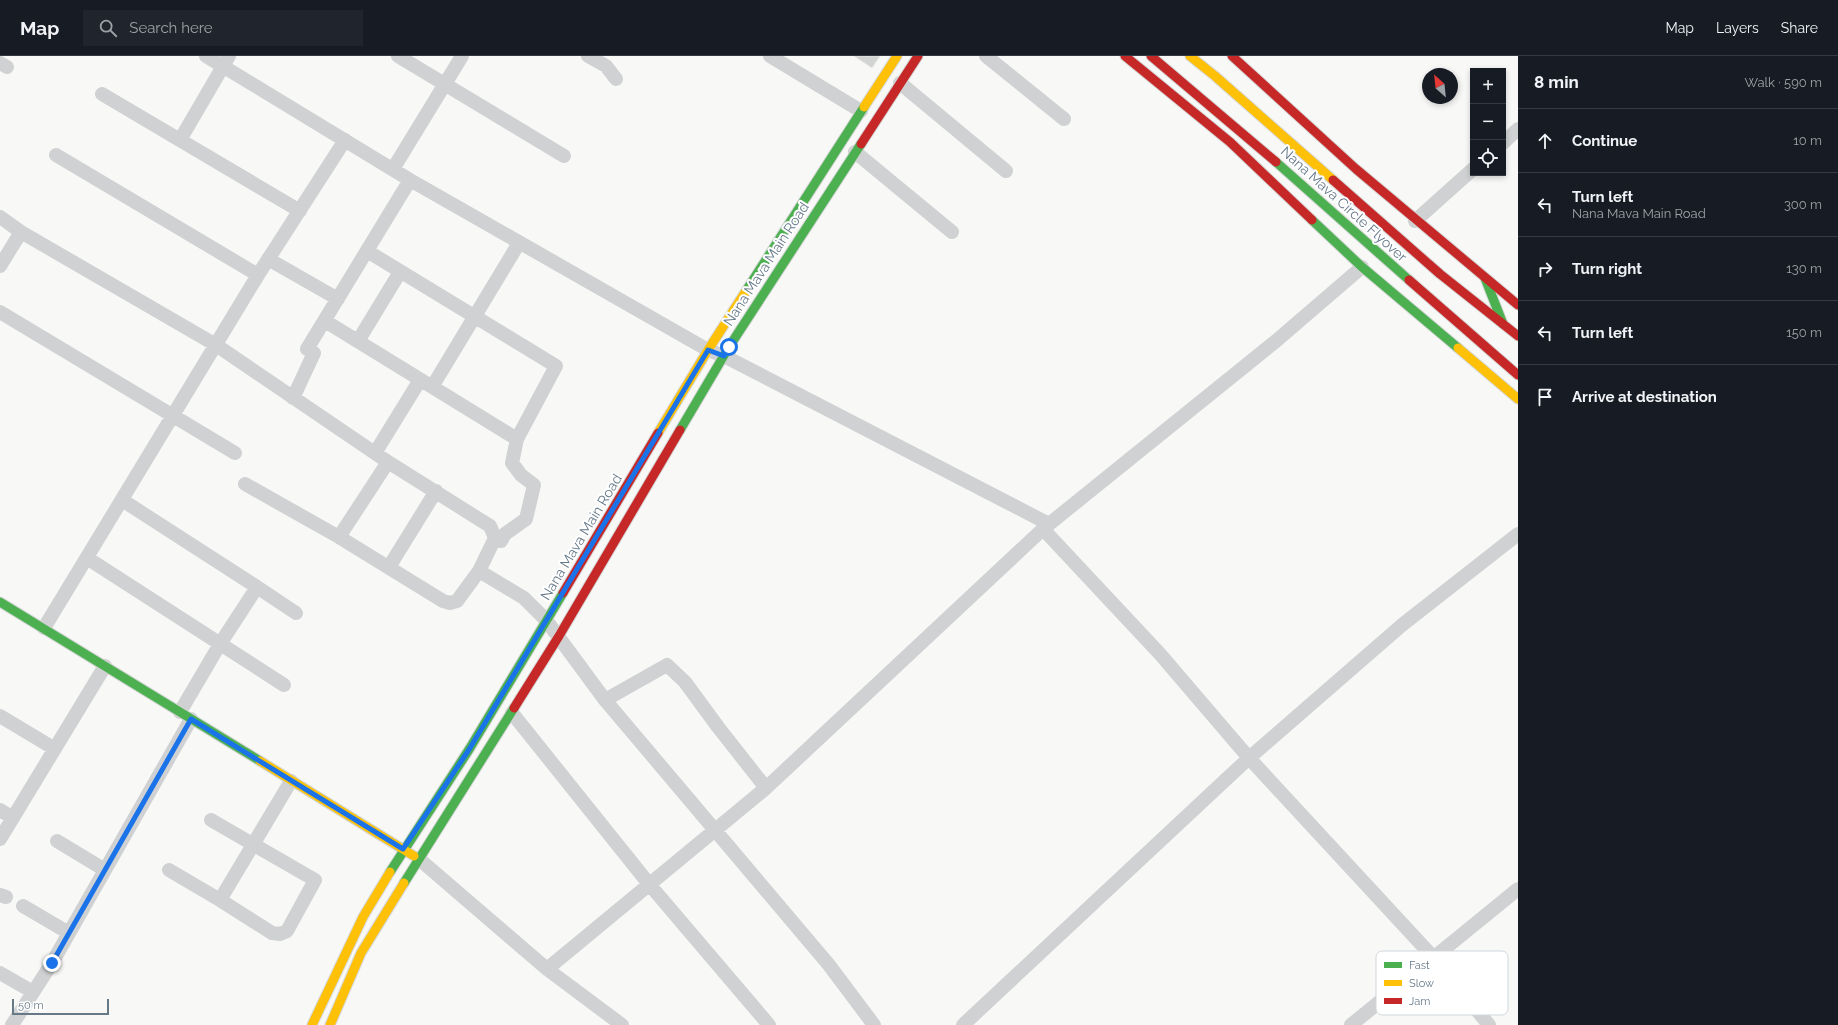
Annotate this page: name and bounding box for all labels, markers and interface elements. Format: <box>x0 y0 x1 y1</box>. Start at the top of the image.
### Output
search box <box>83 10 363 46</box>
text: Map <box>20 17 59 39</box>
icon: search <box>97 17 119 39</box>
text: Search here <box>129 19 213 37</box>
text: Map <box>1666 20 1694 36</box>
text: Layers <box>1716 20 1759 36</box>
text: Share <box>1781 20 1818 36</box>
north arrow <box>1422 68 1458 104</box>
map controls <box>1470 68 1506 176</box>
button: + <box>1470 68 1506 104</box>
text: 8 min <box>1534 72 1579 92</box>
text: Walk · 590 m <box>1745 75 1822 90</box>
button: − <box>1470 104 1506 140</box>
icon: ahead <box>1534 130 1556 152</box>
text: Continue <box>1572 132 1637 150</box>
text: 10 m <box>1793 133 1822 148</box>
button: locate <box>1470 140 1506 176</box>
street label: Nana Mava Circle Flyover <box>1278 143 1410 265</box>
text: Turn left <box>1572 188 1633 206</box>
icon: left <box>1534 194 1556 216</box>
text: 300 m <box>1784 197 1822 212</box>
street label: Nana Mava Main Road <box>720 199 812 329</box>
text: Nana Mava Main Road <box>1572 206 1706 221</box>
icon: right <box>1534 258 1556 280</box>
text: Turn right <box>1572 260 1642 278</box>
text: 130 m <box>1786 261 1822 276</box>
icon: left <box>1534 322 1556 344</box>
text: Turn left <box>1572 324 1633 342</box>
text: 150 m <box>1786 325 1822 340</box>
route start <box>720 338 738 356</box>
icon: arrive <box>1534 386 1556 408</box>
text: Arrive at destination <box>1572 388 1717 406</box>
street label: Nana Mava Main Road <box>537 471 625 603</box>
legend <box>1376 951 1508 1015</box>
route end <box>43 954 61 972</box>
text: Fast <box>1409 959 1430 972</box>
text: Slow <box>1409 977 1434 990</box>
text: Jam <box>1409 995 1430 1008</box>
scale bar <box>12 997 109 1016</box>
text: 50 m <box>18 999 44 1012</box>

